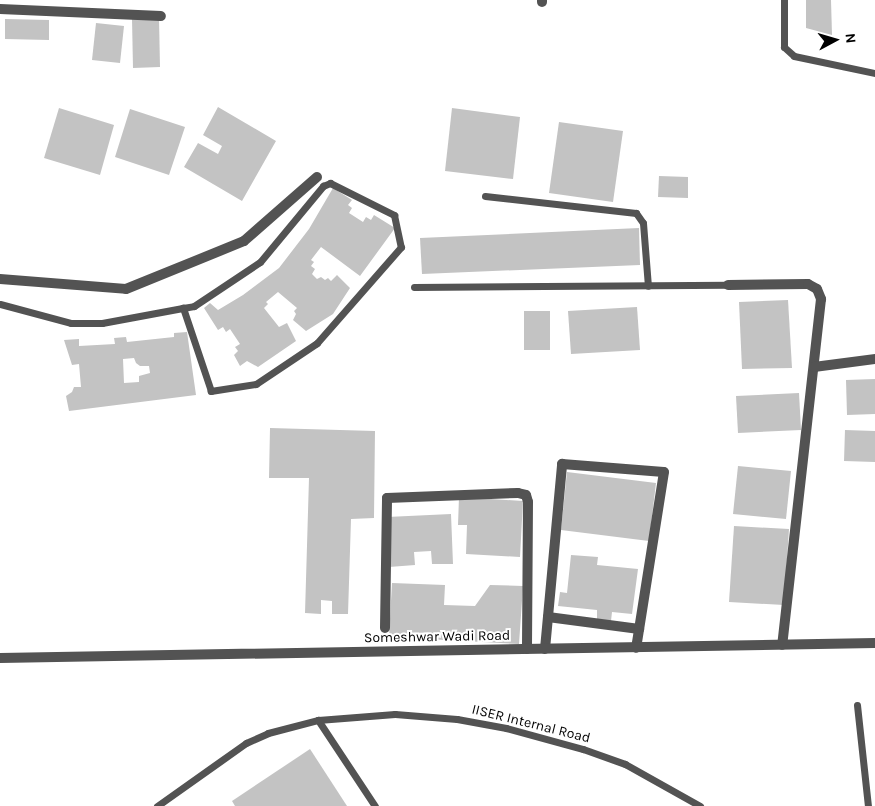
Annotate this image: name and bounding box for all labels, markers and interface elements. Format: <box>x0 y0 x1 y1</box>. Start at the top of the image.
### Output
north arrow <box>810 15 860 65</box>
text: N <box>841 32 859 44</box>
street label: Someshwar Wadi Road <box>364 627 510 647</box>
street label: IISER Internal Road <box>470 701 592 747</box>

